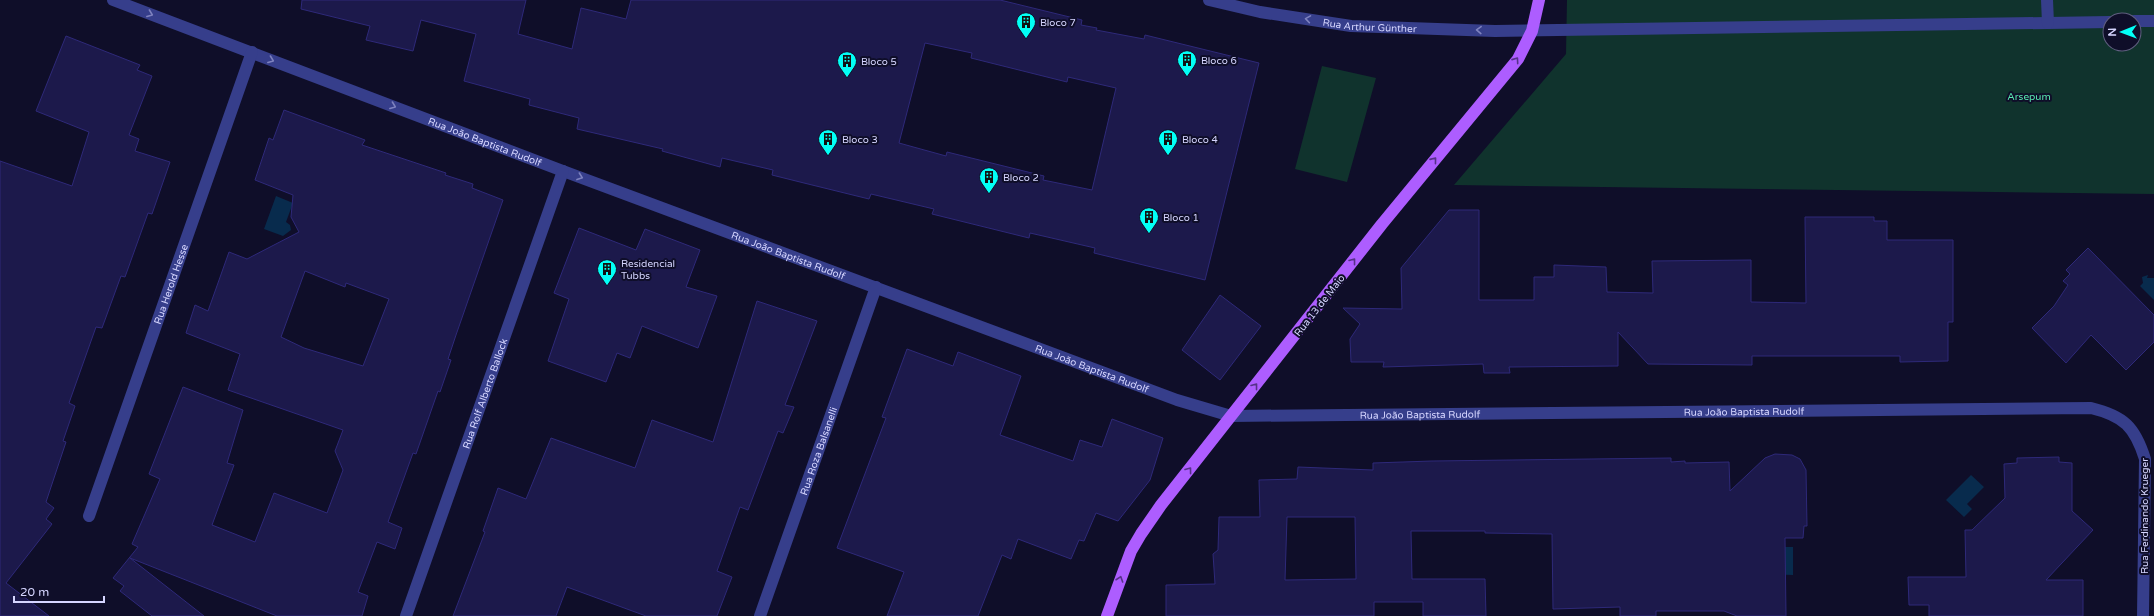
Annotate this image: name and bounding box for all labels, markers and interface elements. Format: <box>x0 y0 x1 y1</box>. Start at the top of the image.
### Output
one-way arrow <box>146 9 153 17</box>
building icon: Bloco 7 <box>1015 11 1037 39</box>
north arrow <box>2102 12 2142 52</box>
one-way arrow <box>1305 15 1311 24</box>
place label: Bloco 7 <box>1040 17 1076 29</box>
street label: Rua Arthur Günther <box>1322 17 1417 35</box>
one-way arrow <box>1476 26 1482 34</box>
text: N <box>2106 28 2119 37</box>
building icon: Bloco 6 <box>1176 49 1198 77</box>
building icon: Bloco 5 <box>836 50 858 78</box>
one-way arrow <box>268 55 275 63</box>
place label: Bloco 6 <box>1201 55 1237 67</box>
place label: Bloco 5 <box>861 56 897 68</box>
one-way arrow <box>1511 57 1518 64</box>
park label: Arsepum <box>2007 91 2051 103</box>
one-way arrow <box>389 101 396 110</box>
street label: Rua João Baptista Rudolf <box>426 115 543 169</box>
building icon: Bloco 3 <box>817 128 839 156</box>
building icon: Bloco 4 <box>1157 128 1179 156</box>
place label: Bloco 3 <box>842 134 878 146</box>
place label: Bloco 4 <box>1182 134 1218 146</box>
one-way arrow <box>1430 158 1437 165</box>
building icon: Bloco 2 <box>978 166 1000 194</box>
place label: Bloco 2 <box>1003 172 1039 184</box>
one-way arrow <box>576 173 583 181</box>
building icon: Bloco 1 <box>1138 206 1160 234</box>
place label: Bloco 1 <box>1163 212 1199 224</box>
street label: Rua João Baptista Rudolf <box>730 229 847 283</box>
street label: Rua Herold Hesse <box>152 242 191 326</box>
building icon: Residencial Tubbs <box>596 258 618 286</box>
place label: Residencial Tubbs <box>621 258 675 282</box>
one-way arrow <box>1348 259 1355 266</box>
street label: Rua 13 de Maio <box>1292 272 1348 339</box>
street label: Rua Rolf Alberto Ballock <box>460 336 511 451</box>
street label: Rua João Baptista Rudolf <box>1033 343 1150 396</box>
one-way arrow <box>1250 383 1257 390</box>
street label: Rua Roza Balsanelli <box>798 406 840 497</box>
street label: Rua João Baptista Rudolf <box>1684 406 1804 419</box>
street label: Rua João Baptista Rudolf <box>1360 409 1480 422</box>
street label: Rua Ferdinando Krueger <box>2139 458 2151 574</box>
one-way arrow <box>1184 467 1192 474</box>
one-way arrow <box>1115 576 1123 583</box>
scale bar <box>14 578 104 604</box>
text: 20 m <box>20 585 49 599</box>

